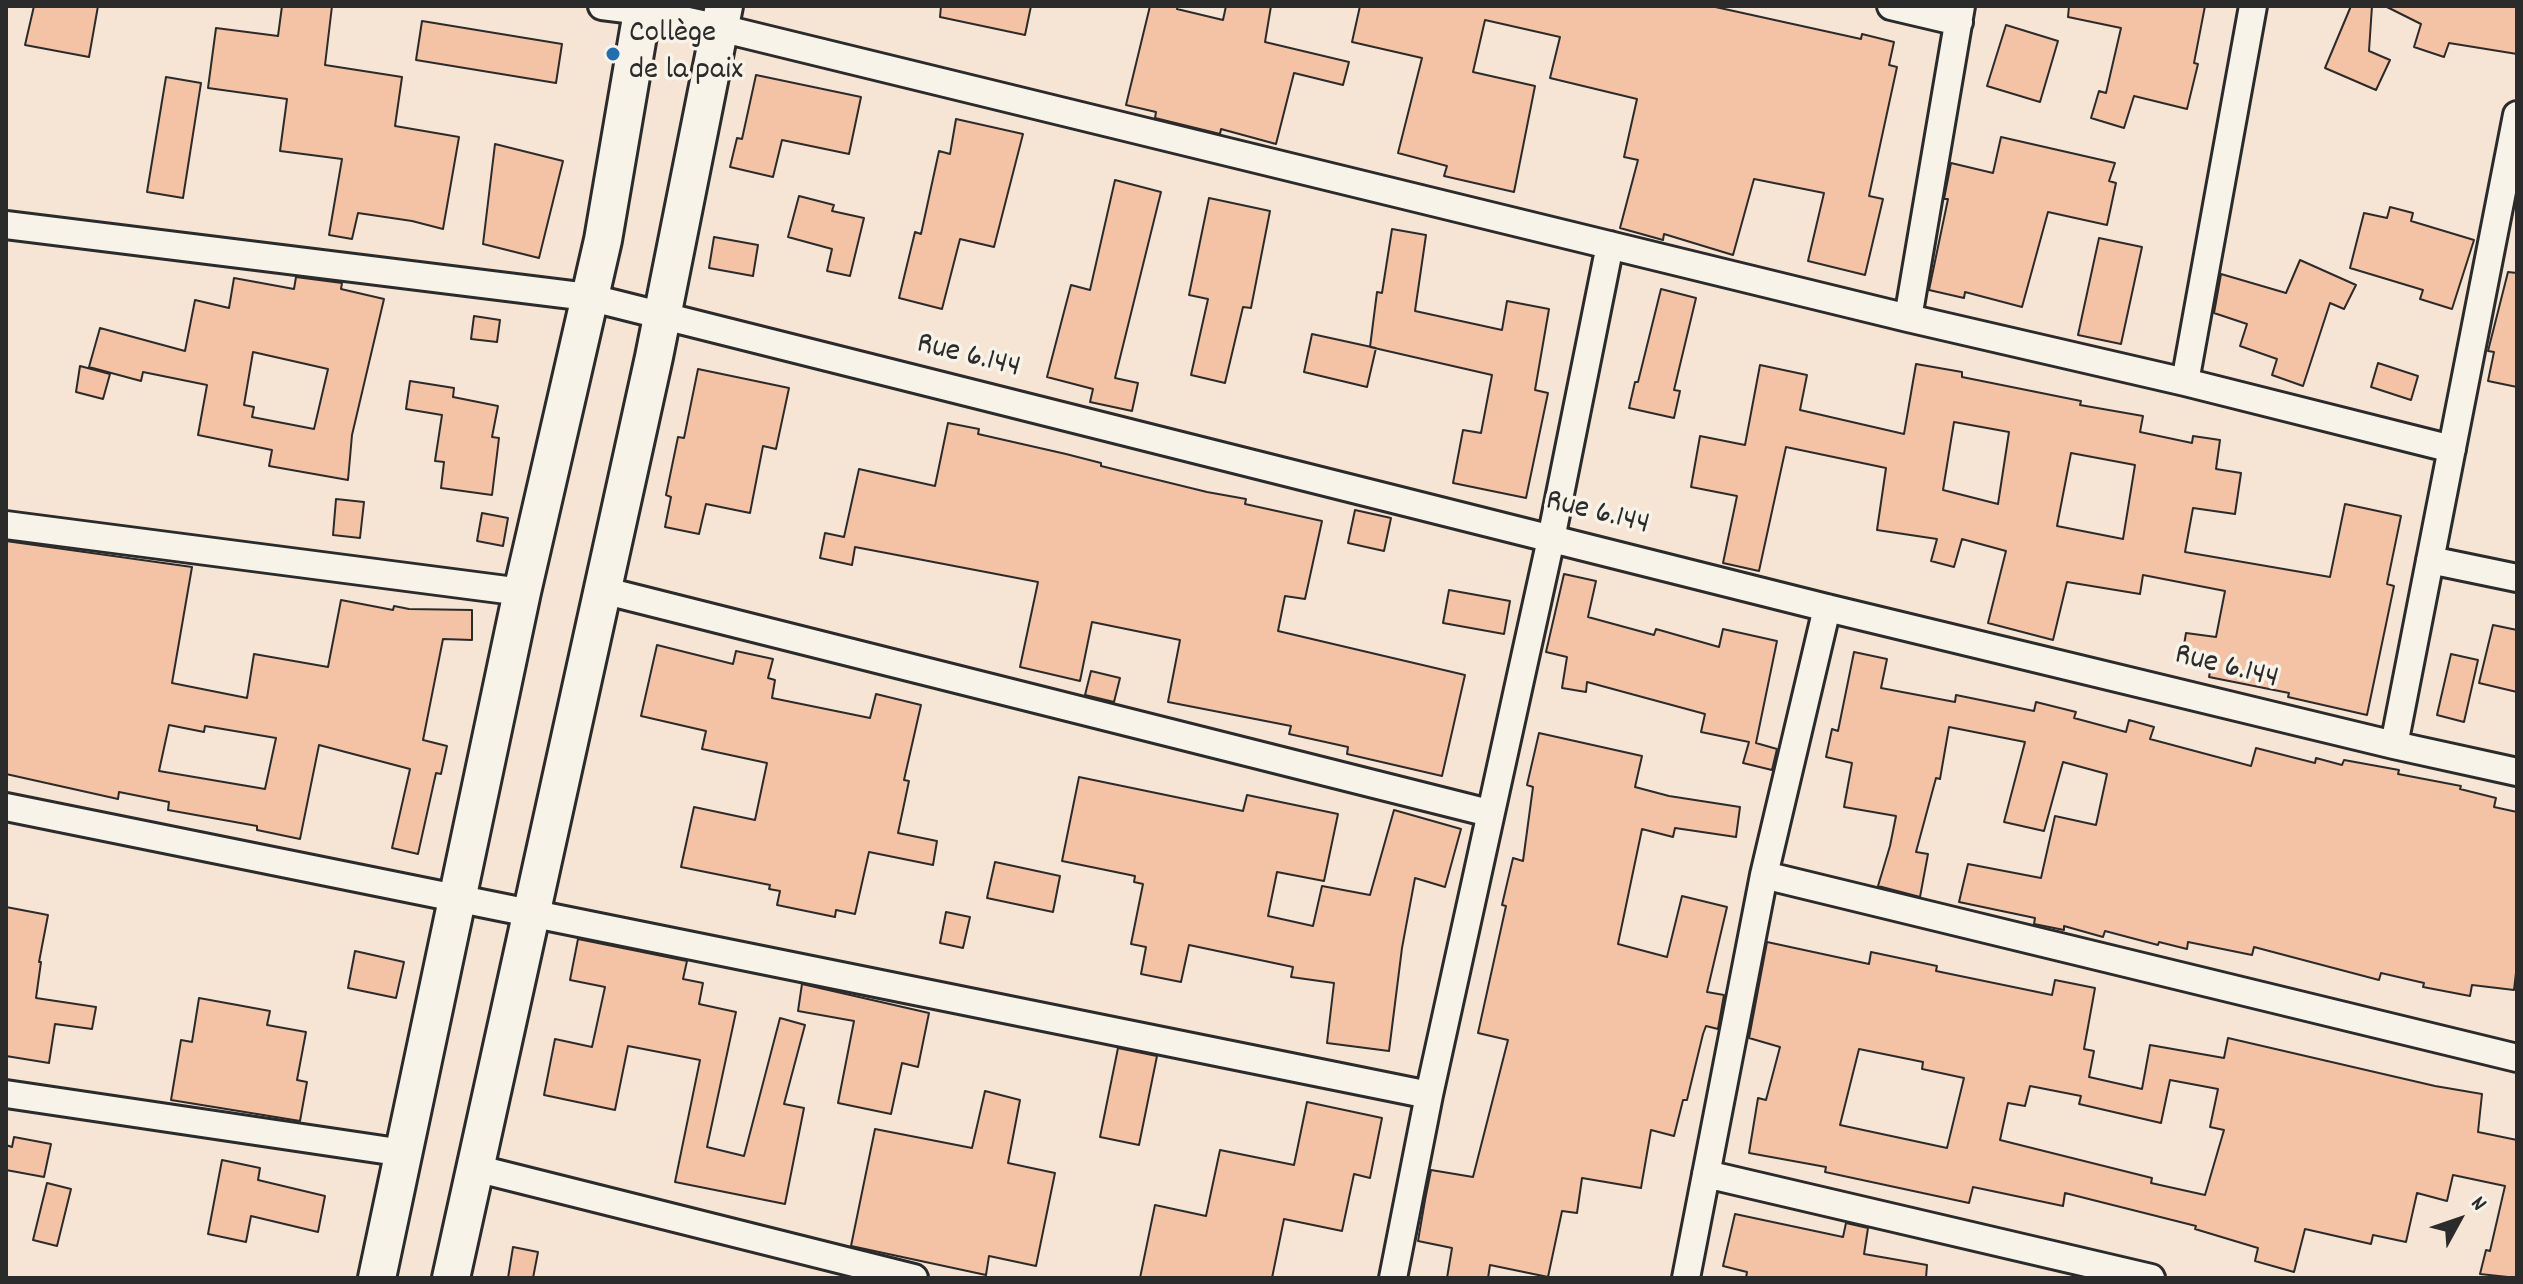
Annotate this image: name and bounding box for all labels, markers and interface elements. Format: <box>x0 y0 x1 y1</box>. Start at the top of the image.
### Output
place label: Collège de la paix <box>629 17 743 92</box>
marker: Collège de la paix <box>604 45 622 63</box>
street label: Rue 6.144 <box>912 327 1024 389</box>
street label: Rue 6.144 <box>1541 484 1653 546</box>
street label: Rue 6.144 <box>2170 638 2282 700</box>
north arrow <box>2419 1180 2499 1260</box>
text: N <box>2462 1190 2493 1218</box>

